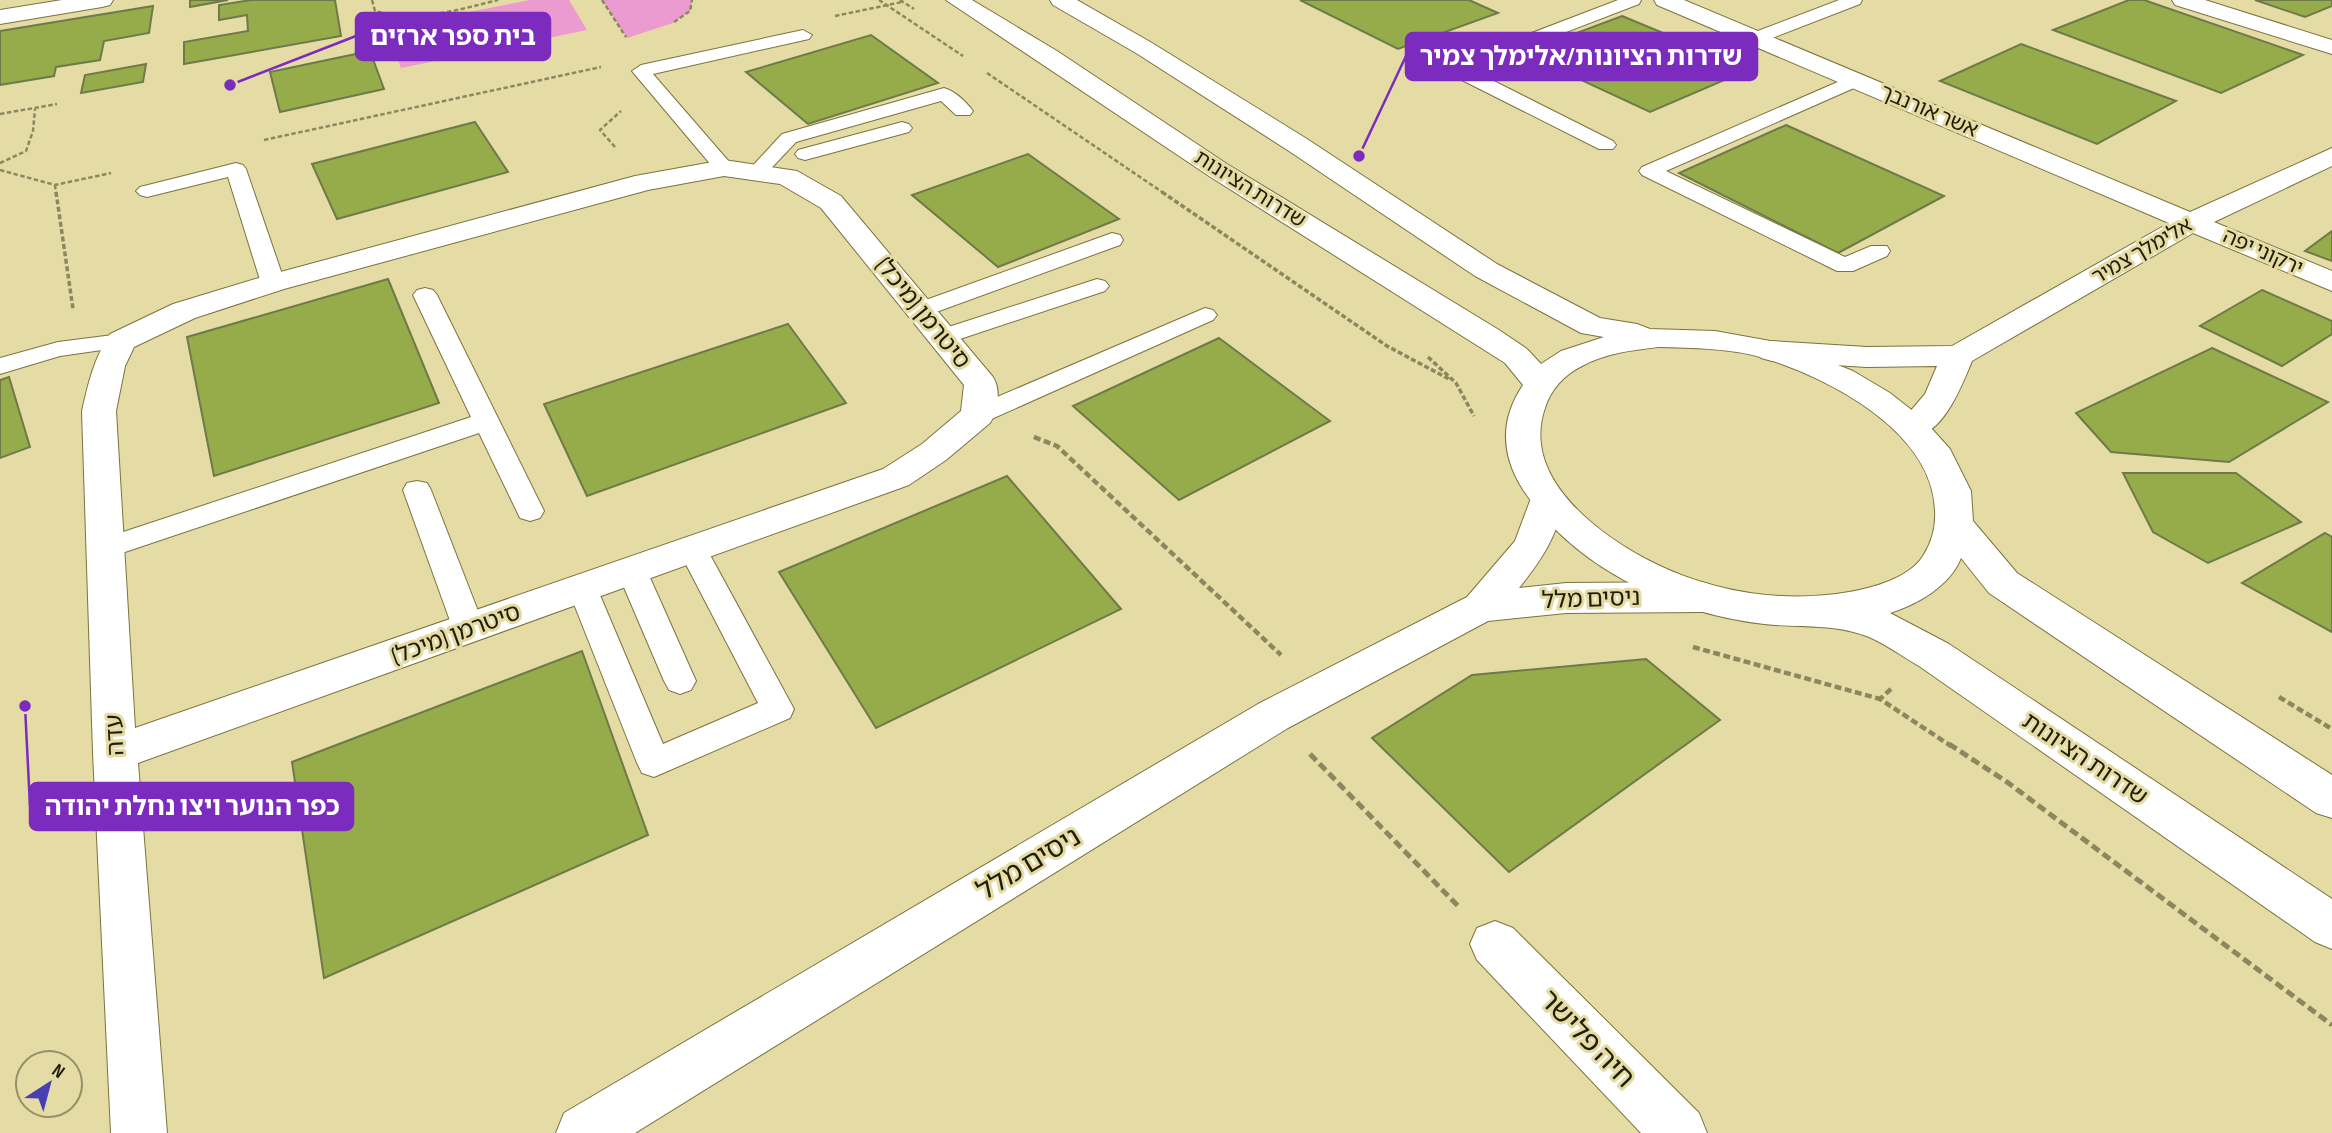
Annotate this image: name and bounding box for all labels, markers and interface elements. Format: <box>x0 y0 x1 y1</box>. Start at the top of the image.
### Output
callout: בית ספר ארזים <box>356 13 550 60</box>
text: בית ספר ארזים <box>370 22 536 53</box>
callout: שדרות הציונות/אלימלך צמיר <box>1406 33 1757 80</box>
text: שדרות הציונות/אלימלך צמיר <box>1419 42 1743 73</box>
street label: אשר אורנבך <box>1876 79 1982 143</box>
street label: שדרות הציונות <box>1190 145 1310 233</box>
street label: אלימלך צמיר <box>2088 212 2196 290</box>
street label: ירקוני יפה <box>2219 223 2307 281</box>
street label: סיטרמן (מיכל) <box>869 251 977 375</box>
street label: ניסים מלל <box>1541 583 1641 615</box>
street label: סיטרמן (מיכל) <box>388 597 524 671</box>
street label: שדרות הציונות <box>2017 707 2153 811</box>
street label: עדה <box>99 713 131 757</box>
callout: כפר הנוער ויצו נחלת יהודה <box>30 783 353 830</box>
text: כפר הנוער ויצו נחלת יהודה <box>44 792 340 823</box>
street label: ניסים מלל <box>971 820 1087 908</box>
street label: חיה פלישר <box>1533 983 1641 1095</box>
north arrow <box>14 1049 84 1119</box>
text: N <box>47 1059 69 1084</box>

